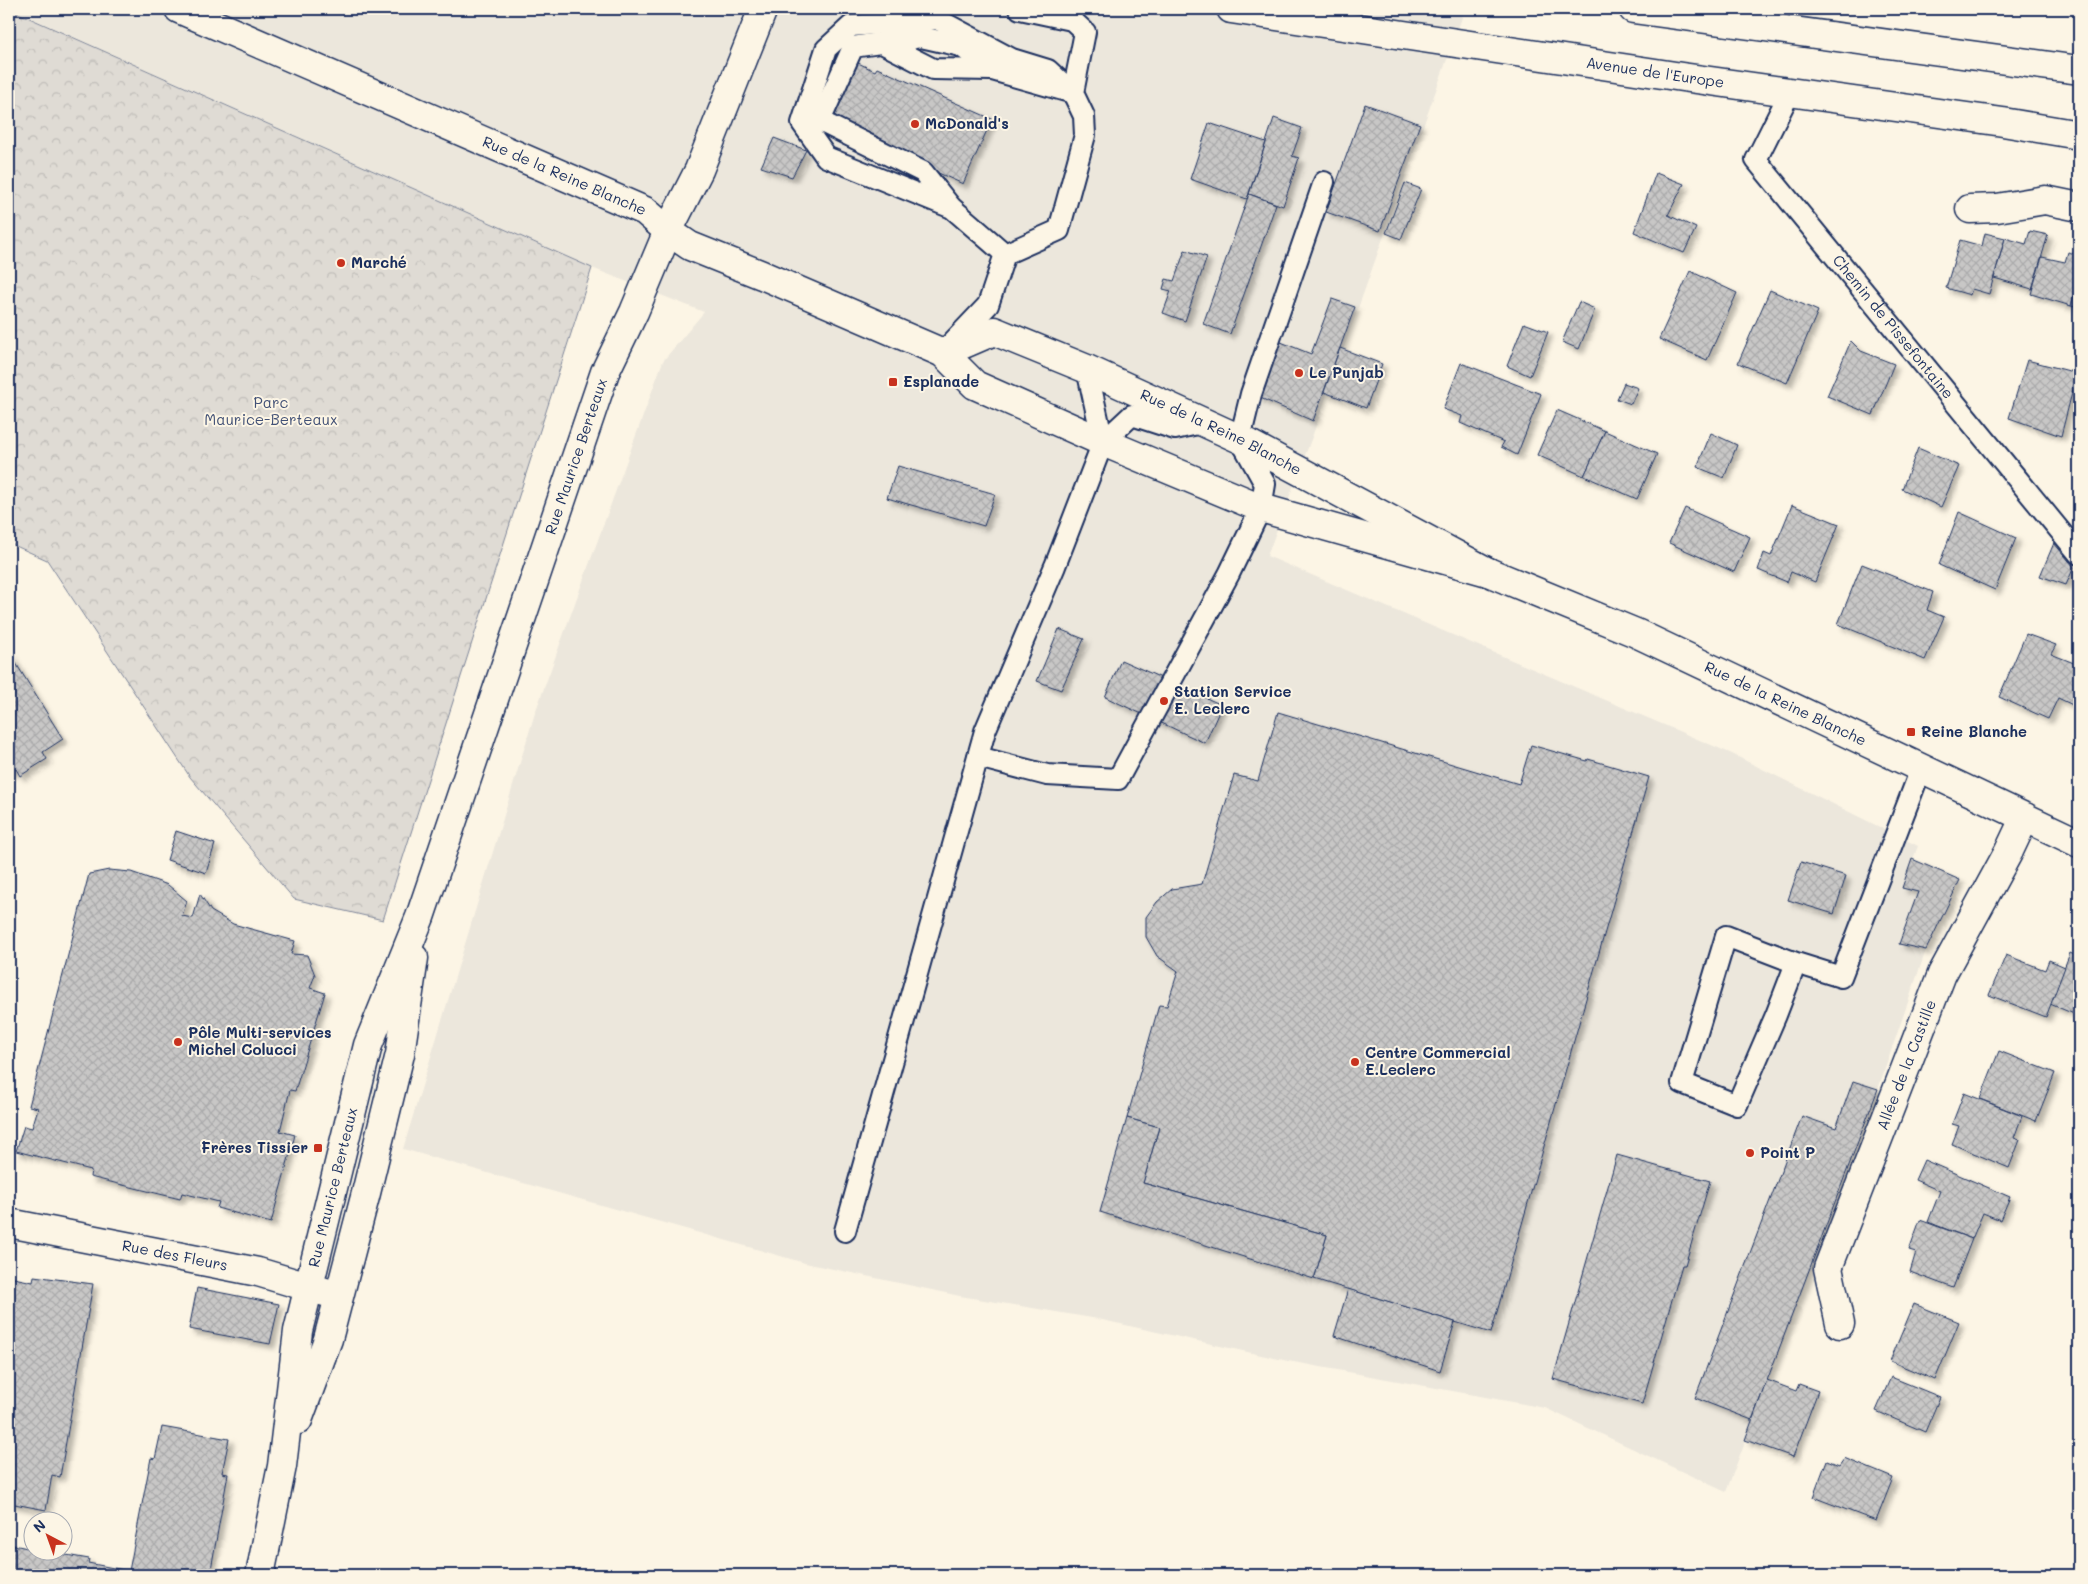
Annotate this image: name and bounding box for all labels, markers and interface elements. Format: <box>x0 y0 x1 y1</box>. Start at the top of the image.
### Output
street label: Avenue de l'Europe <box>1585 52 1726 92</box>
place label: McDonald's <box>925 113 1009 133</box>
marker: McDonald's <box>909 118 921 130</box>
street label: Rue de la Reine Blanche <box>480 131 650 219</box>
street label: Chemin de Pissefontaine <box>1829 250 1959 403</box>
place label: Marché <box>351 252 407 272</box>
marker: Marché <box>335 257 347 269</box>
place label: Le Punjab <box>1309 362 1384 382</box>
marker: Le Punjab <box>1293 367 1305 379</box>
place label: Esplanade <box>903 371 979 391</box>
street label: Rue Maurice Berteaux <box>540 375 611 537</box>
marker: Esplanade <box>887 376 899 388</box>
street label: Rue de la Reine Blanche <box>1137 384 1305 479</box>
park label: Parc Maurice-Berteaux <box>204 392 338 429</box>
street label: Rue de la Reine Blanche <box>1702 656 1870 750</box>
place label: Station Service E. Leclerc <box>1174 681 1291 718</box>
marker: Station Service E. Leclerc <box>1158 695 1170 707</box>
place label: Reine Blanche <box>1921 721 2027 741</box>
marker: Reine Blanche <box>1905 726 1917 738</box>
street label: Allée de la Castille <box>1871 997 1940 1133</box>
place label: Pôle Multi-services Michel Colucci <box>188 1022 332 1059</box>
marker: Pôle Multi-services Michel Colucci <box>172 1036 184 1048</box>
place label: Centre Commercial E.Leclerc <box>1365 1042 1511 1079</box>
marker: Centre Commercial E.Leclerc <box>1349 1056 1361 1068</box>
street label: Rue Maurice Berteaux <box>303 1105 361 1269</box>
place label: Frères Tissier <box>201 1137 308 1157</box>
marker: Frères Tissier <box>312 1142 324 1154</box>
place label: Point P <box>1760 1142 1815 1162</box>
marker: Point P <box>1744 1147 1756 1159</box>
street label: Rue des Fleurs <box>120 1234 230 1275</box>
north arrow <box>22 1512 72 1562</box>
text: N <box>29 1515 49 1536</box>

